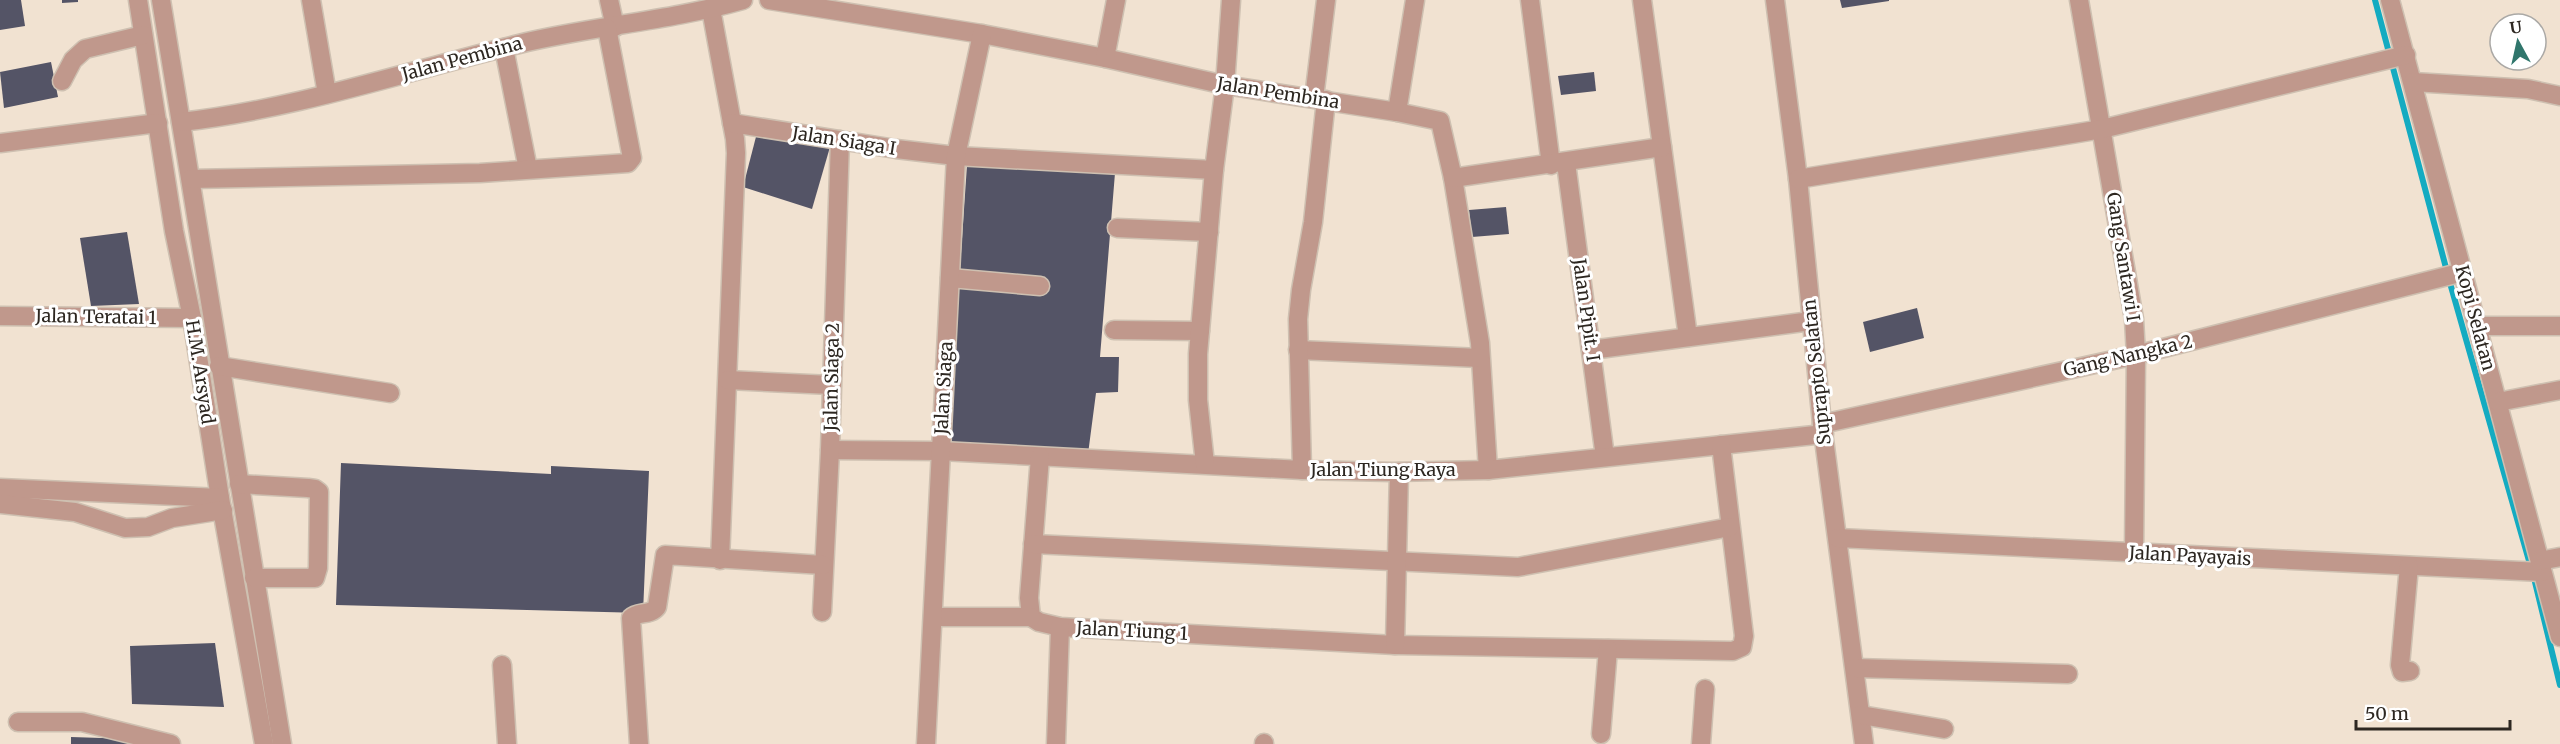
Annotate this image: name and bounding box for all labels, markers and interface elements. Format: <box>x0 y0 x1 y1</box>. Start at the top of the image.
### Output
north arrow <box>2488 12 2548 72</box>
text: U <box>2509 16 2523 38</box>
street label: Jalan Pembina <box>398 31 525 86</box>
street label: Jalan Pembina <box>1214 71 1341 114</box>
street label: Jalan Siaga I <box>790 121 898 160</box>
street label: Gang Santawi I <box>2102 191 2145 323</box>
street label: Jalan Pipit. I <box>1568 256 1605 363</box>
street label: Kopi Selatan <box>2450 263 2501 373</box>
street label: Suprapto Selatan <box>1797 298 1836 446</box>
street label: Jalan Teratai 1 <box>34 304 157 329</box>
street label: H.M. Arsyad <box>181 318 220 426</box>
street label: Jalan Siaga 2 <box>819 322 844 433</box>
street label: Gang Nangka 2 <box>2061 330 2194 381</box>
street label: Jalan Siaga <box>930 340 957 436</box>
street label: Jalan Tiung Raya <box>1309 458 1456 481</box>
street label: Jalan Payayais <box>2127 541 2252 570</box>
street label: Jalan Tiung 1 <box>1075 616 1188 645</box>
scale bar <box>2356 693 2510 731</box>
text: 50 m <box>2365 702 2409 725</box>

